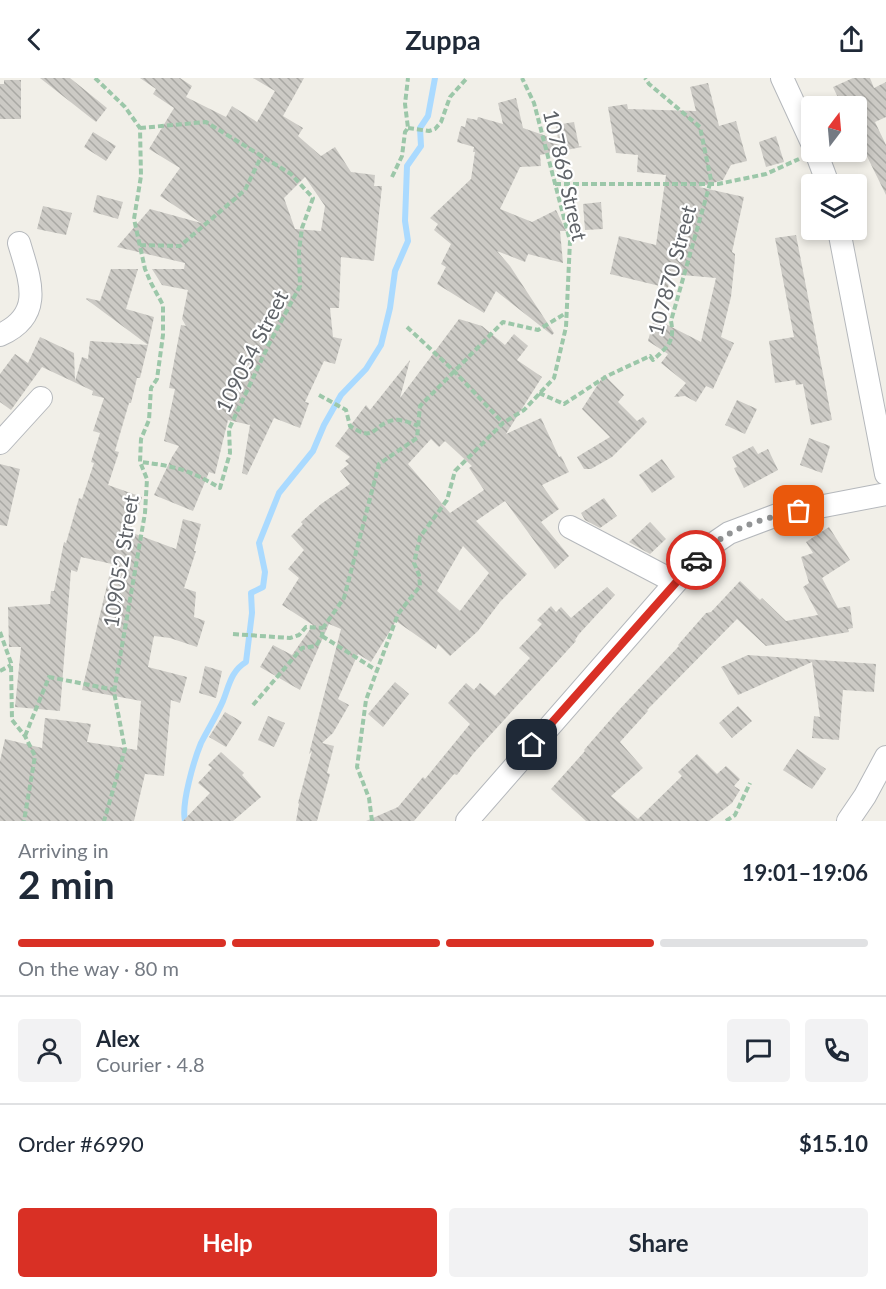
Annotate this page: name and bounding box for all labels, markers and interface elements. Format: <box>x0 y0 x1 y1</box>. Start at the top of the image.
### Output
icon: back <box>18 23 51 56</box>
text: Zuppa <box>405 23 481 56</box>
icon: share <box>835 23 868 56</box>
north arrow <box>801 96 867 162</box>
map controls <box>801 96 867 240</box>
street label: 107869 Street <box>539 107 593 243</box>
button: layers <box>801 174 867 240</box>
street label: 107870 Street <box>642 202 701 338</box>
street label: 109054 Street <box>210 285 293 416</box>
pin <box>773 485 824 536</box>
street label: 109052 Street <box>97 493 143 629</box>
icon: bag <box>782 494 815 527</box>
courier <box>666 530 726 590</box>
icon: car <box>680 544 713 577</box>
pin <box>506 719 557 770</box>
icon: home <box>515 728 548 761</box>
text: Arriving in <box>18 838 109 862</box>
text: 19:01–19:06 <box>742 859 868 886</box>
text: 2 min <box>18 861 115 907</box>
text: On the way · 80 m <box>18 956 179 980</box>
button: person <box>18 1019 81 1082</box>
button: chat <box>727 1019 790 1082</box>
button: phone <box>805 1019 868 1082</box>
text: Alex <box>96 1025 140 1052</box>
text: Courier · 4.8 <box>96 1052 205 1076</box>
text: Order #6990 <box>18 1130 144 1157</box>
text: $15.10 <box>799 1130 868 1157</box>
button: Help <box>18 1208 437 1277</box>
button: Share <box>449 1208 868 1277</box>

